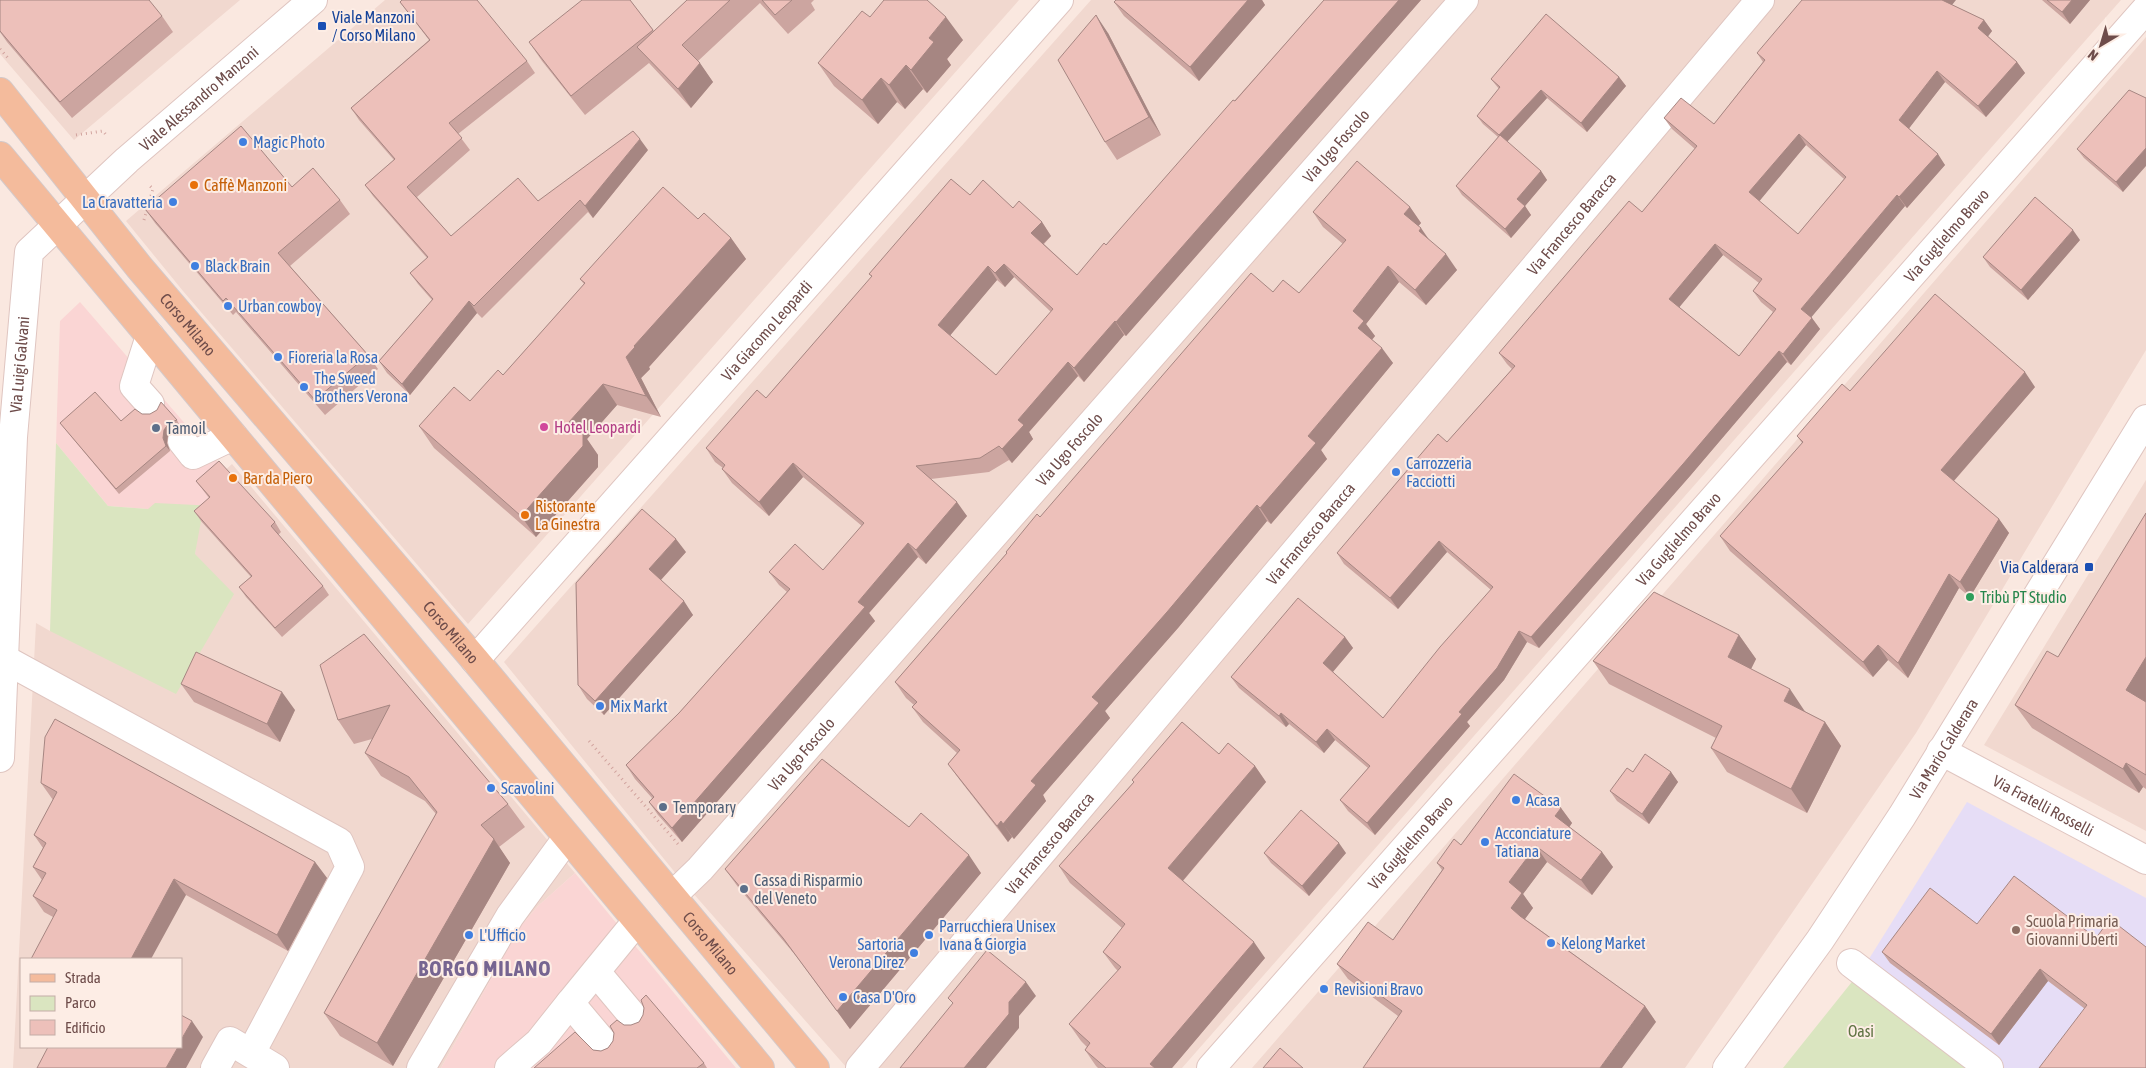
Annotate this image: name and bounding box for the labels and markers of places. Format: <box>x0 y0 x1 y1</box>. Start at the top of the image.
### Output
place label: Viale Manzoni / Corso Milano <box>332 8 416 44</box>
marker: Viale Manzoni / Corso Milano <box>316 20 328 32</box>
place label: Magic Photo <box>253 133 325 152</box>
marker: Magic Photo <box>237 136 249 148</box>
place label: Caffè Manzoni <box>204 176 287 194</box>
marker: Caffè Manzoni <box>188 179 200 191</box>
place label: La Cravatteria <box>82 193 163 211</box>
marker: La Cravatteria <box>167 196 179 208</box>
place label: Black Brain <box>205 257 270 275</box>
marker: Black Brain <box>189 260 201 272</box>
place label: Urban cowboy <box>238 297 322 316</box>
marker: Urban cowboy <box>222 300 234 312</box>
place label: Fioreria la Rosa <box>288 348 378 366</box>
marker: Fioreria la Rosa <box>272 351 284 363</box>
place label: The Sweed Brothers Verona <box>314 369 408 405</box>
marker: The Sweed Brothers Verona <box>298 381 310 393</box>
place label: Hotel Leopardi <box>554 418 641 437</box>
place label: Tamoil <box>166 419 207 437</box>
marker: Hotel Leopardi <box>538 421 550 433</box>
marker: Tamoil <box>150 422 162 434</box>
place label: Carrozzeria Facciotti <box>1406 454 1472 490</box>
marker: Carrozzeria Facciotti <box>1390 466 1402 478</box>
place label: Bar da Piero <box>243 469 313 487</box>
marker: Bar da Piero <box>227 472 239 484</box>
place label: Ristorante La Ginestra <box>535 497 600 533</box>
marker: Ristorante La Ginestra <box>519 509 531 521</box>
place label: Via Calderara <box>2001 558 2079 576</box>
marker: Via Calderara <box>2083 561 2095 573</box>
place label: Tribù PT Studio <box>1980 588 2067 606</box>
marker: Tribù PT Studio <box>1964 591 1976 603</box>
place label: Mix Markt <box>610 697 668 715</box>
marker: Mix Markt <box>594 700 606 712</box>
place label: Scavolini <box>501 779 554 797</box>
marker: Scavolini <box>485 782 497 794</box>
place label: Acasa <box>1526 791 1560 809</box>
marker: Acasa <box>1510 794 1522 806</box>
place label: Temporary <box>673 798 737 817</box>
marker: Temporary <box>657 801 669 813</box>
place label: Acconciature Tatiana <box>1495 824 1571 860</box>
marker: Acconciature Tatiana <box>1479 836 1491 848</box>
place label: Cassa di Risparmio del Veneto <box>754 871 863 907</box>
marker: Cassa di Risparmio del Veneto <box>738 883 750 895</box>
place label: Scuola Primaria Giovanni Uberti <box>2026 912 2119 948</box>
place label: Parrucchiera Unisex Ivana & Giorgia <box>939 917 1056 954</box>
marker: Scuola Primaria Giovanni Uberti <box>2010 924 2022 936</box>
place label: L'Ufficio <box>479 926 526 944</box>
marker: L'Ufficio <box>463 929 475 941</box>
marker: Parrucchiera Unisex Ivana & Giorgia <box>923 929 935 941</box>
place label: Kelong Market <box>1561 934 1646 953</box>
place label: Sartoria Verona Direz <box>829 935 904 971</box>
marker: Kelong Market <box>1545 937 1557 949</box>
marker: Sartoria Verona Direz <box>908 947 920 959</box>
place label: Revisioni Bravo <box>1334 980 1423 998</box>
marker: Revisioni Bravo <box>1318 983 1330 995</box>
place label: Casa D'Oro <box>853 988 916 1006</box>
marker: Casa D'Oro <box>837 991 849 1003</box>

